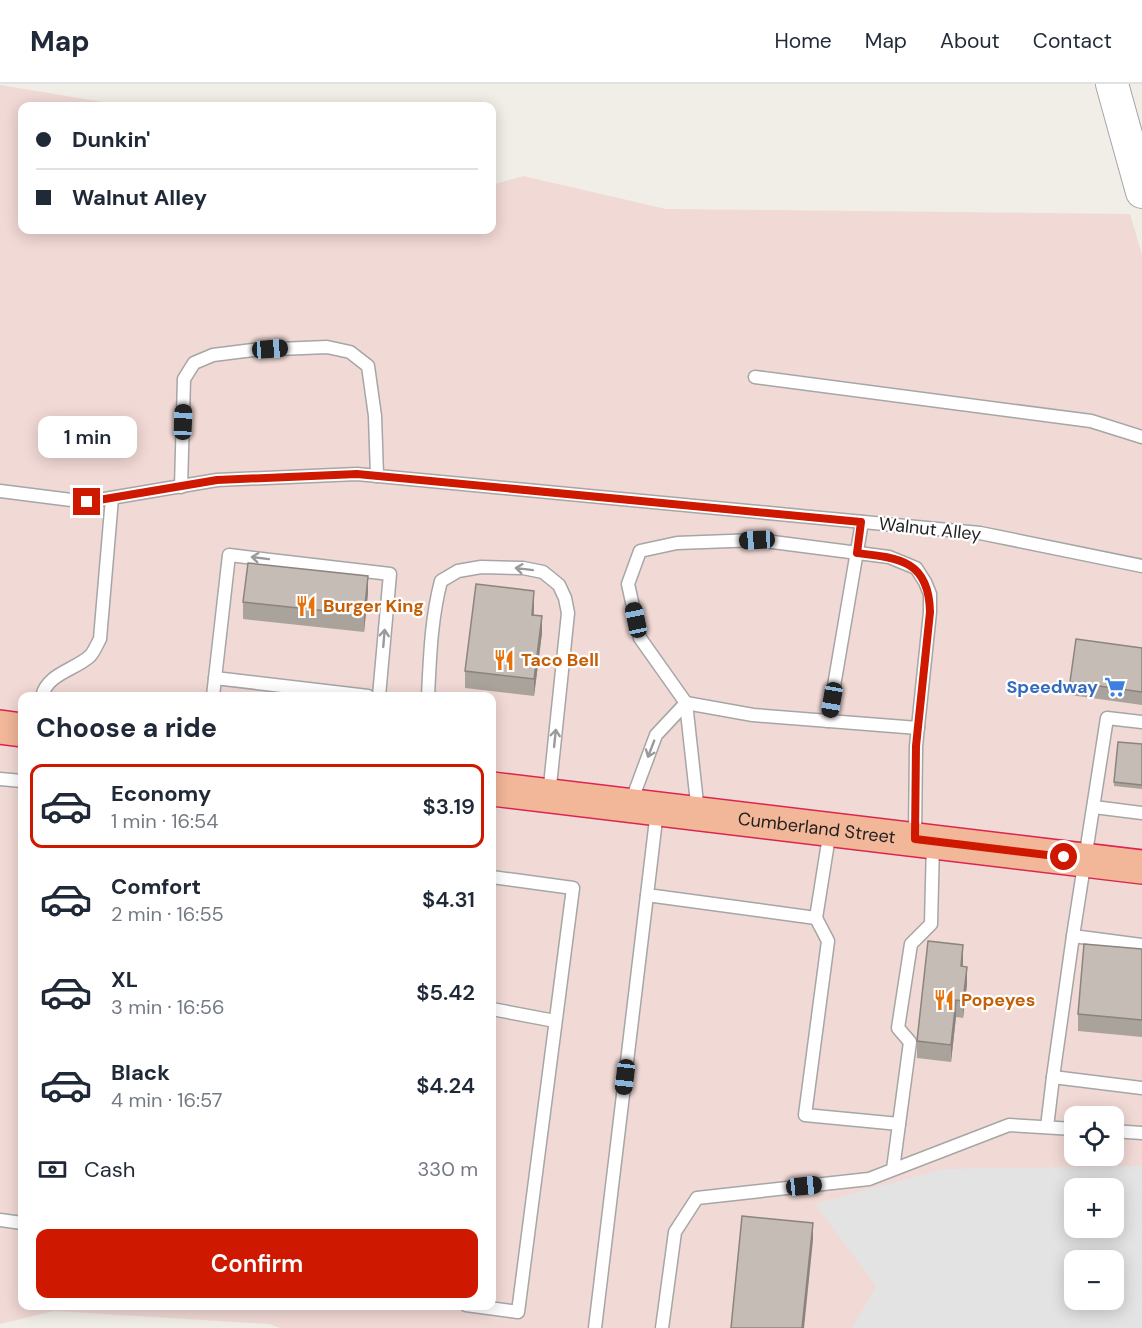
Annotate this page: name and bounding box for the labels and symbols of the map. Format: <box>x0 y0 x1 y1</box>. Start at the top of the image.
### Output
car <box>251 339 289 359</box>
car <box>173 404 193 440</box>
callout: 1 min <box>38 415 136 457</box>
route end <box>73 488 100 515</box>
street label: Walnut Alley <box>878 512 982 546</box>
car <box>739 530 775 550</box>
one-way arrow <box>250 553 270 564</box>
one-way arrow <box>515 563 535 574</box>
restaurant icon: Burger King <box>294 594 318 618</box>
place label: Burger King <box>323 594 424 618</box>
car <box>623 601 649 639</box>
one-way arrow <box>379 628 390 648</box>
restaurant icon: Taco Bell <box>492 648 516 672</box>
place label: Taco Bell <box>521 648 599 672</box>
place label: Speedway <box>1006 675 1098 699</box>
supermarket icon: Speedway <box>1103 675 1127 699</box>
car <box>820 681 844 719</box>
one-way arrow <box>550 729 561 749</box>
one-way arrow <box>645 739 656 757</box>
street label: Cumberland Street <box>736 807 897 849</box>
route start <box>1050 843 1077 870</box>
restaurant icon: Popeyes <box>932 988 956 1012</box>
place label: Popeyes <box>961 988 1035 1012</box>
car <box>614 1058 636 1096</box>
car <box>785 1175 823 1197</box>

